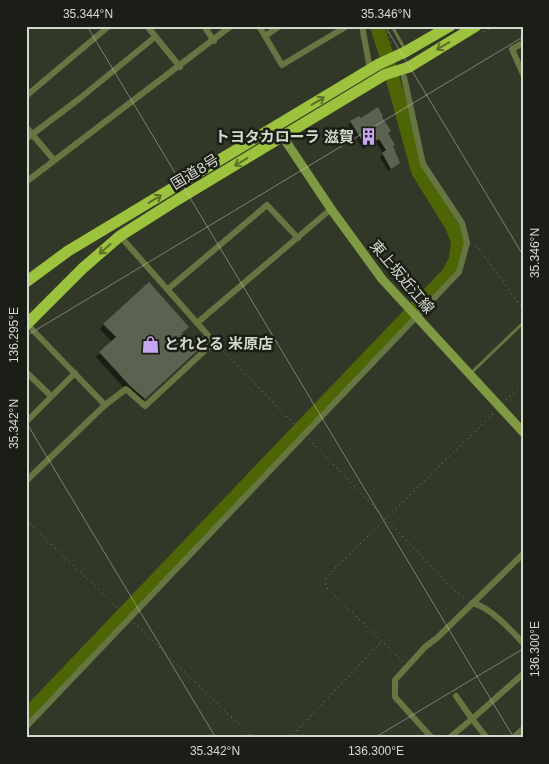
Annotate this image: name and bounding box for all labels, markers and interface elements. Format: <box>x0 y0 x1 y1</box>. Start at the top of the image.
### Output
text: 35.344°N <box>63 7 113 21</box>
text: 35.346°N <box>361 7 411 21</box>
one-way arrow <box>436 42 450 52</box>
one-way arrow <box>310 96 324 106</box>
building icon: トヨタカローラ 滋賀 <box>358 127 378 147</box>
place label: トヨタカローラ 滋賀 <box>215 128 354 145</box>
street label: 国道8号 <box>168 151 222 193</box>
one-way arrow <box>235 157 249 167</box>
one-way arrow <box>148 193 162 203</box>
text: 35.346°N <box>528 228 542 278</box>
street label: 東上坂近江線 <box>367 237 438 317</box>
one-way arrow <box>98 244 111 255</box>
text: 136.295°E <box>7 307 21 363</box>
shop icon: とれとる 米原店 <box>140 334 160 354</box>
place label: とれとる 米原店 <box>164 335 273 352</box>
text: 35.342°N <box>7 399 21 449</box>
text: 136.300°E <box>528 621 542 677</box>
text: 35.342°N <box>190 744 240 758</box>
text: 136.300°E <box>348 744 404 758</box>

